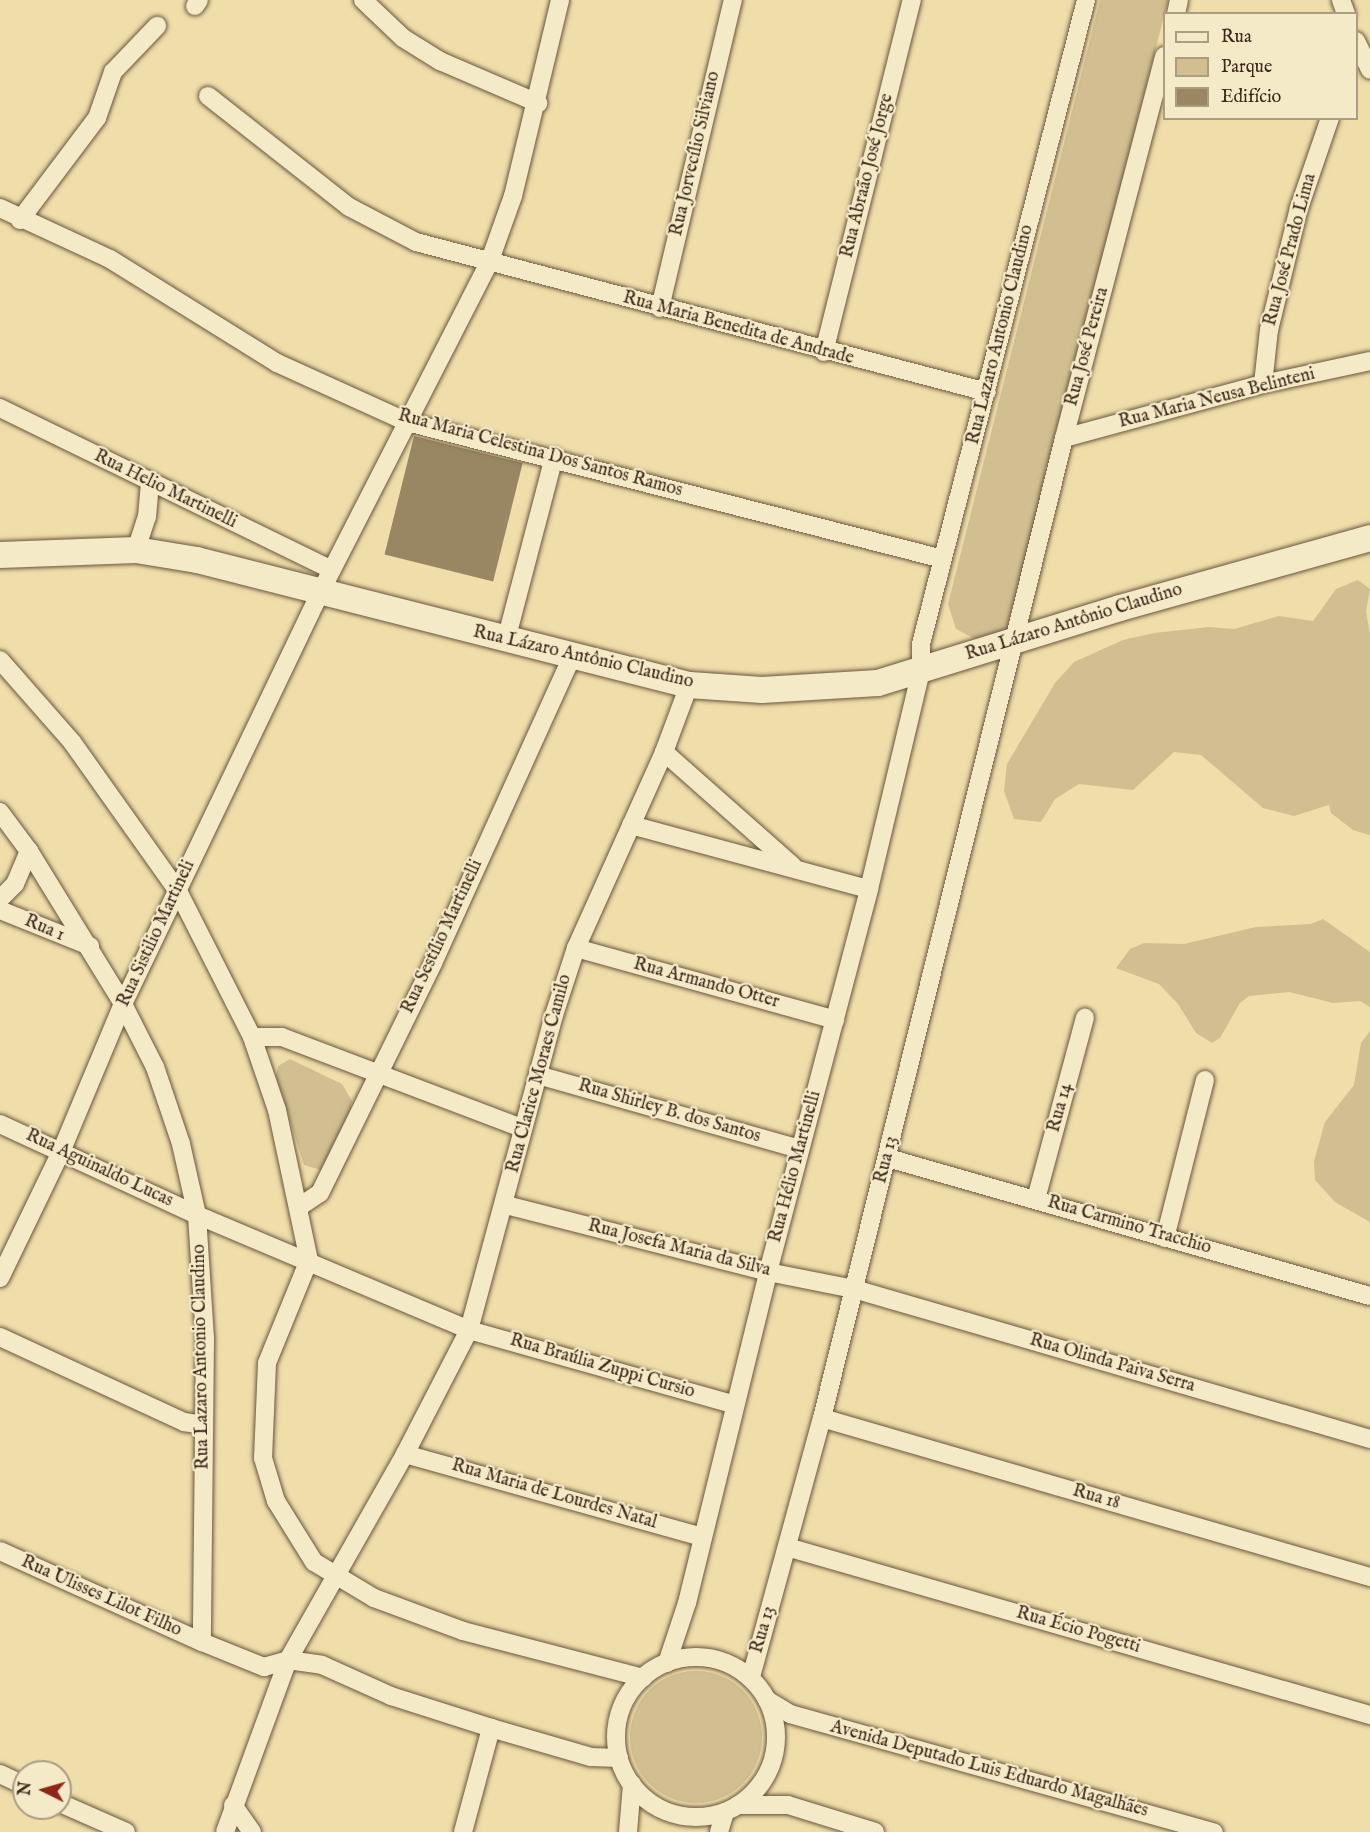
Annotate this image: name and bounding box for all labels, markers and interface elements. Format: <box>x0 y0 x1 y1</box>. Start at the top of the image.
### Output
legend <box>1163 12 1358 120</box>
text: Rua <box>1221 26 1252 49</box>
text: Parque <box>1221 56 1272 79</box>
street label: Rua Jorvecílio Silviano <box>667 70 725 238</box>
text: Edifício <box>1221 86 1281 109</box>
street label: Rua Abraão José Jorge <box>837 92 899 260</box>
street label: Rua José Prado Lima <box>1260 171 1322 329</box>
street label: Rua Lazaro Antonio Claudino <box>963 223 1039 447</box>
street label: Rua José Pereira <box>1062 285 1114 409</box>
street label: Rua Maria Benedita de Andrade <box>620 288 856 370</box>
street label: Rua Maria Neusa Belinteni <box>1117 364 1317 434</box>
street label: Rua Maria Celestina Dos Santos Ramos <box>395 406 685 502</box>
street label: Rua Helio Martinelli <box>90 446 240 534</box>
street label: Rua Lázaro Antônio Claudino <box>963 580 1185 666</box>
street label: Rua Lázaro Antônio Claudino <box>471 622 695 694</box>
street label: Rua Sestílio Martinelli <box>398 856 488 1018</box>
street label: Rua Sistilio Martineli <box>114 857 200 1011</box>
street label: Rua 1 <box>21 911 67 947</box>
street label: Rua Armando Otter <box>631 954 781 1014</box>
street label: Rua Clarice Moraes Camilo <box>503 972 577 1176</box>
street label: Rua Shirley B. dos Santos <box>575 1076 763 1148</box>
street label: Rua 14 <box>1044 1081 1078 1135</box>
street label: Rua Hélio Martinelli <box>765 1089 827 1245</box>
street label: Rua Aguinaldo Lucas <box>22 1125 176 1213</box>
street label: Rua 13 <box>871 1134 903 1186</box>
street label: Rua Carmino Tracchio <box>1045 1192 1213 1260</box>
street label: Rua Josefa Maria da Silva <box>585 1216 773 1282</box>
street label: Rua Lazaro Antonio Claudino <box>189 1244 215 1470</box>
street label: Rua Braúlia Zuppi Cursio <box>507 1330 697 1404</box>
street label: Rua Olinda Paiva Serra <box>1027 1330 1197 1398</box>
street label: Rua Maria de Lourdes Natal <box>449 1455 659 1535</box>
street label: Rua 18 <box>1070 1481 1122 1515</box>
street label: Rua Ulisses Lilot Filho <box>17 1552 185 1642</box>
street label: Rua Écio Pogetti <box>1013 1603 1143 1659</box>
street label: Rua 13 <box>747 1604 781 1656</box>
street label: Avenida Deputado Luis Eduardo Magalhães <box>828 1717 1150 1823</box>
north arrow <box>12 1760 72 1820</box>
text: N <box>15 1781 37 1796</box>

